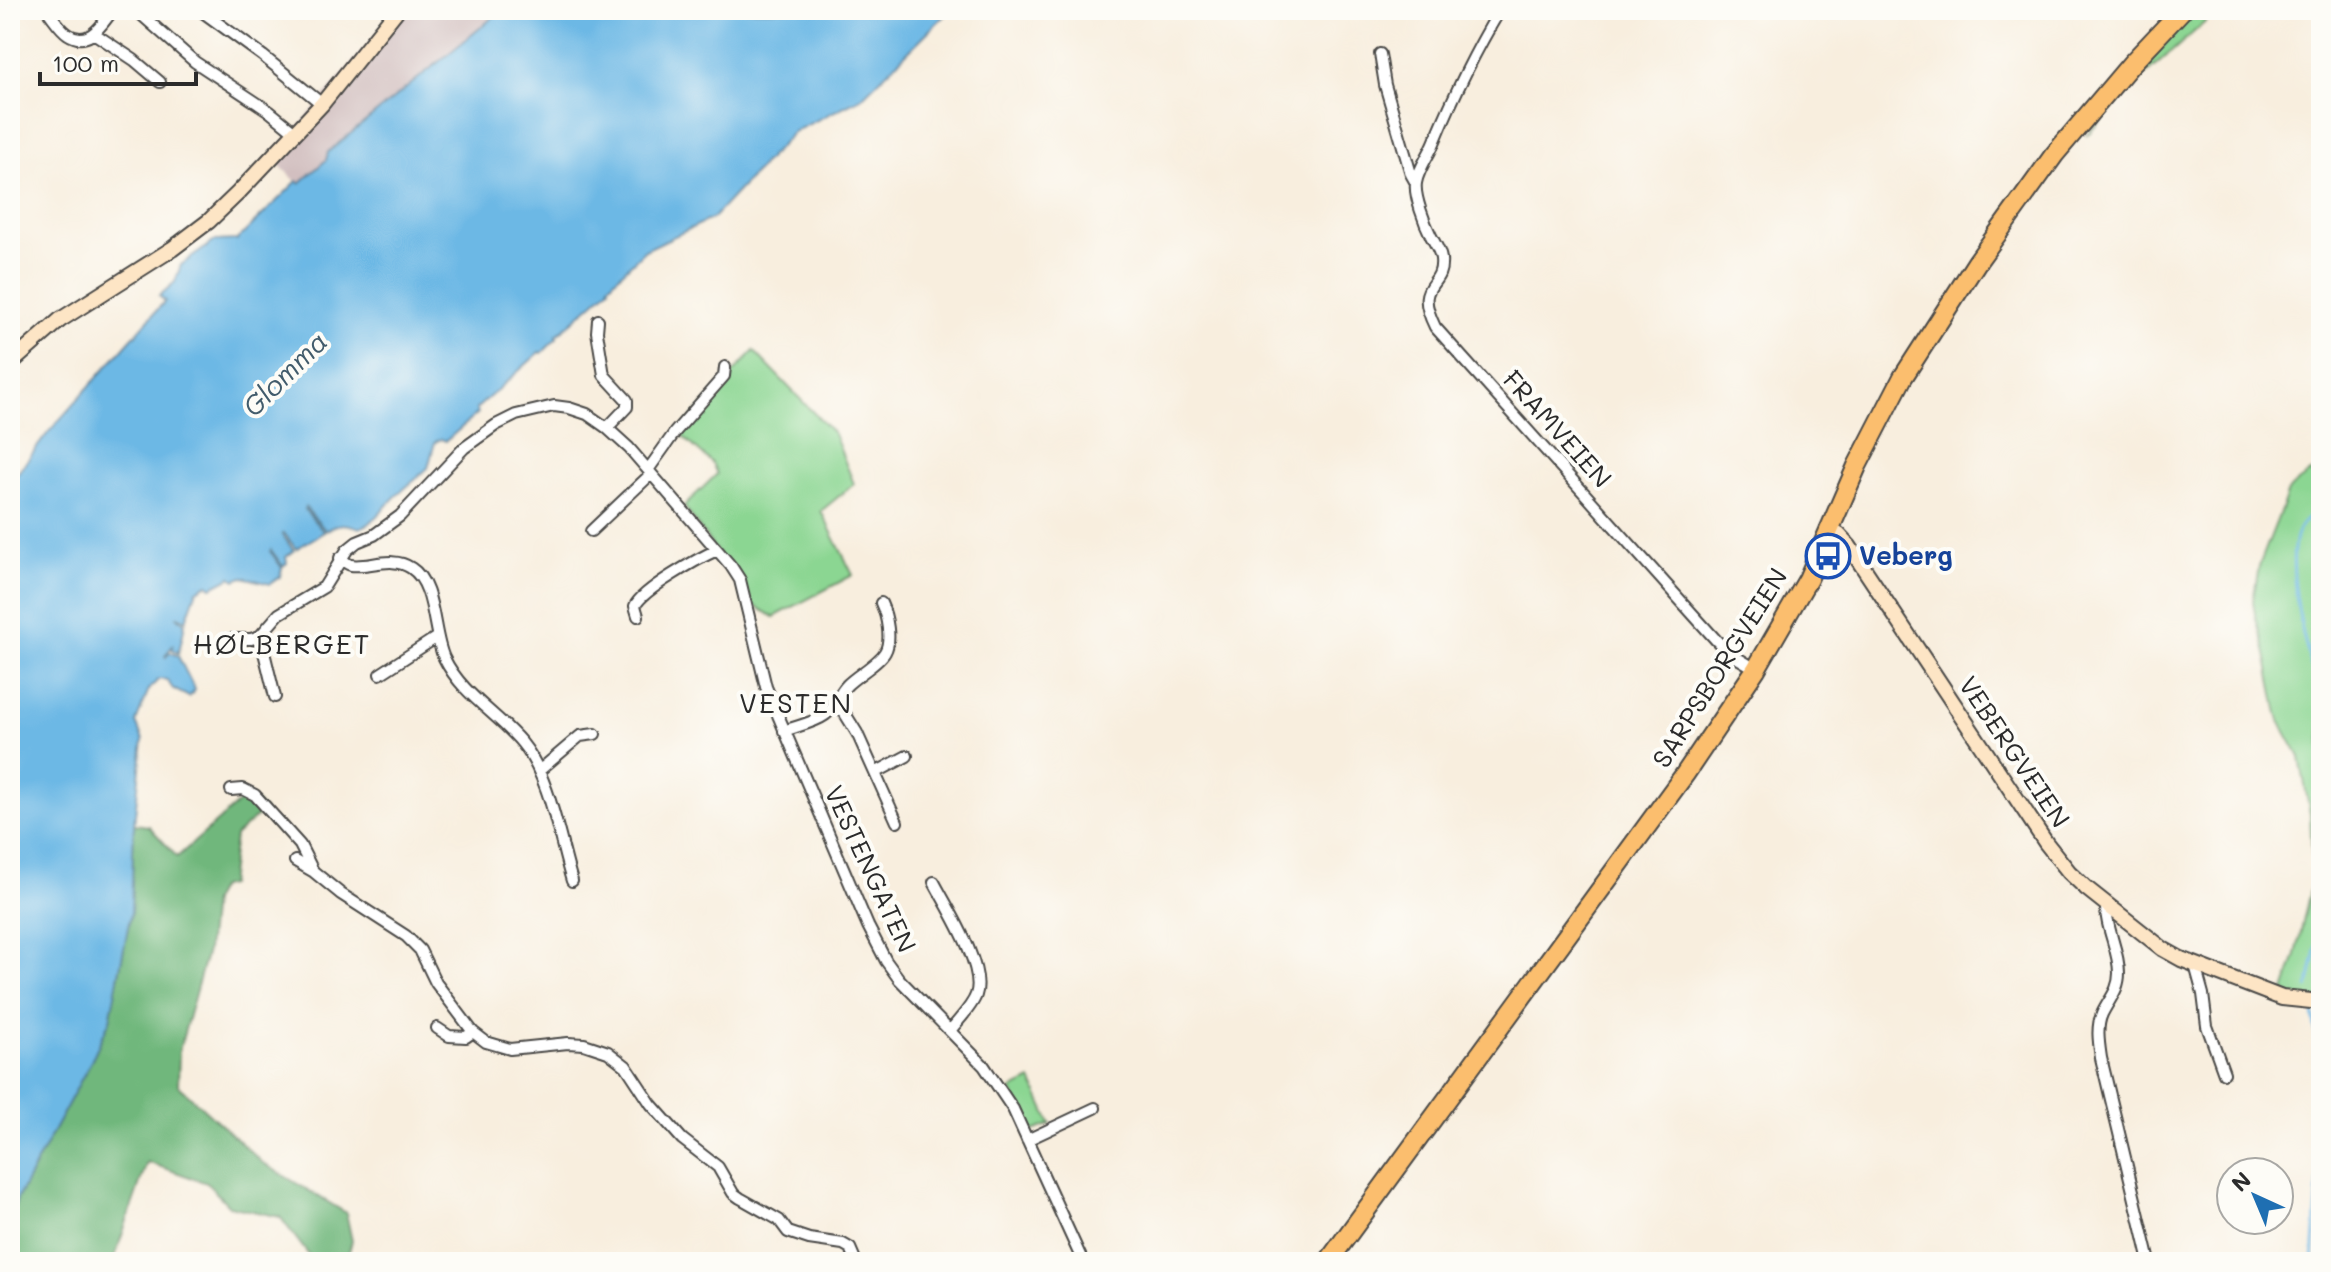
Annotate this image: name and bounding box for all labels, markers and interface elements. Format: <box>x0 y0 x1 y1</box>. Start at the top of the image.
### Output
scale bar <box>40 36 196 86</box>
text: 100 m <box>52 47 119 78</box>
water label: Glomma <box>234 323 335 424</box>
street label: FRAMVEIEN <box>1496 362 1620 494</box>
bus stop icon: Veberg <box>1804 532 1852 580</box>
place label: Veberg <box>1859 538 1953 572</box>
street label: SARPSBORGVEIEN <box>1644 561 1794 774</box>
district label: HØLBERGET <box>193 625 371 661</box>
street label: VEBERGVEIEN <box>1952 669 2078 834</box>
district label: VESTEN <box>739 684 853 720</box>
street label: VESTENGATEN <box>817 780 924 958</box>
north arrow <box>2215 1156 2295 1236</box>
text: N <box>2225 1165 2257 1197</box>

